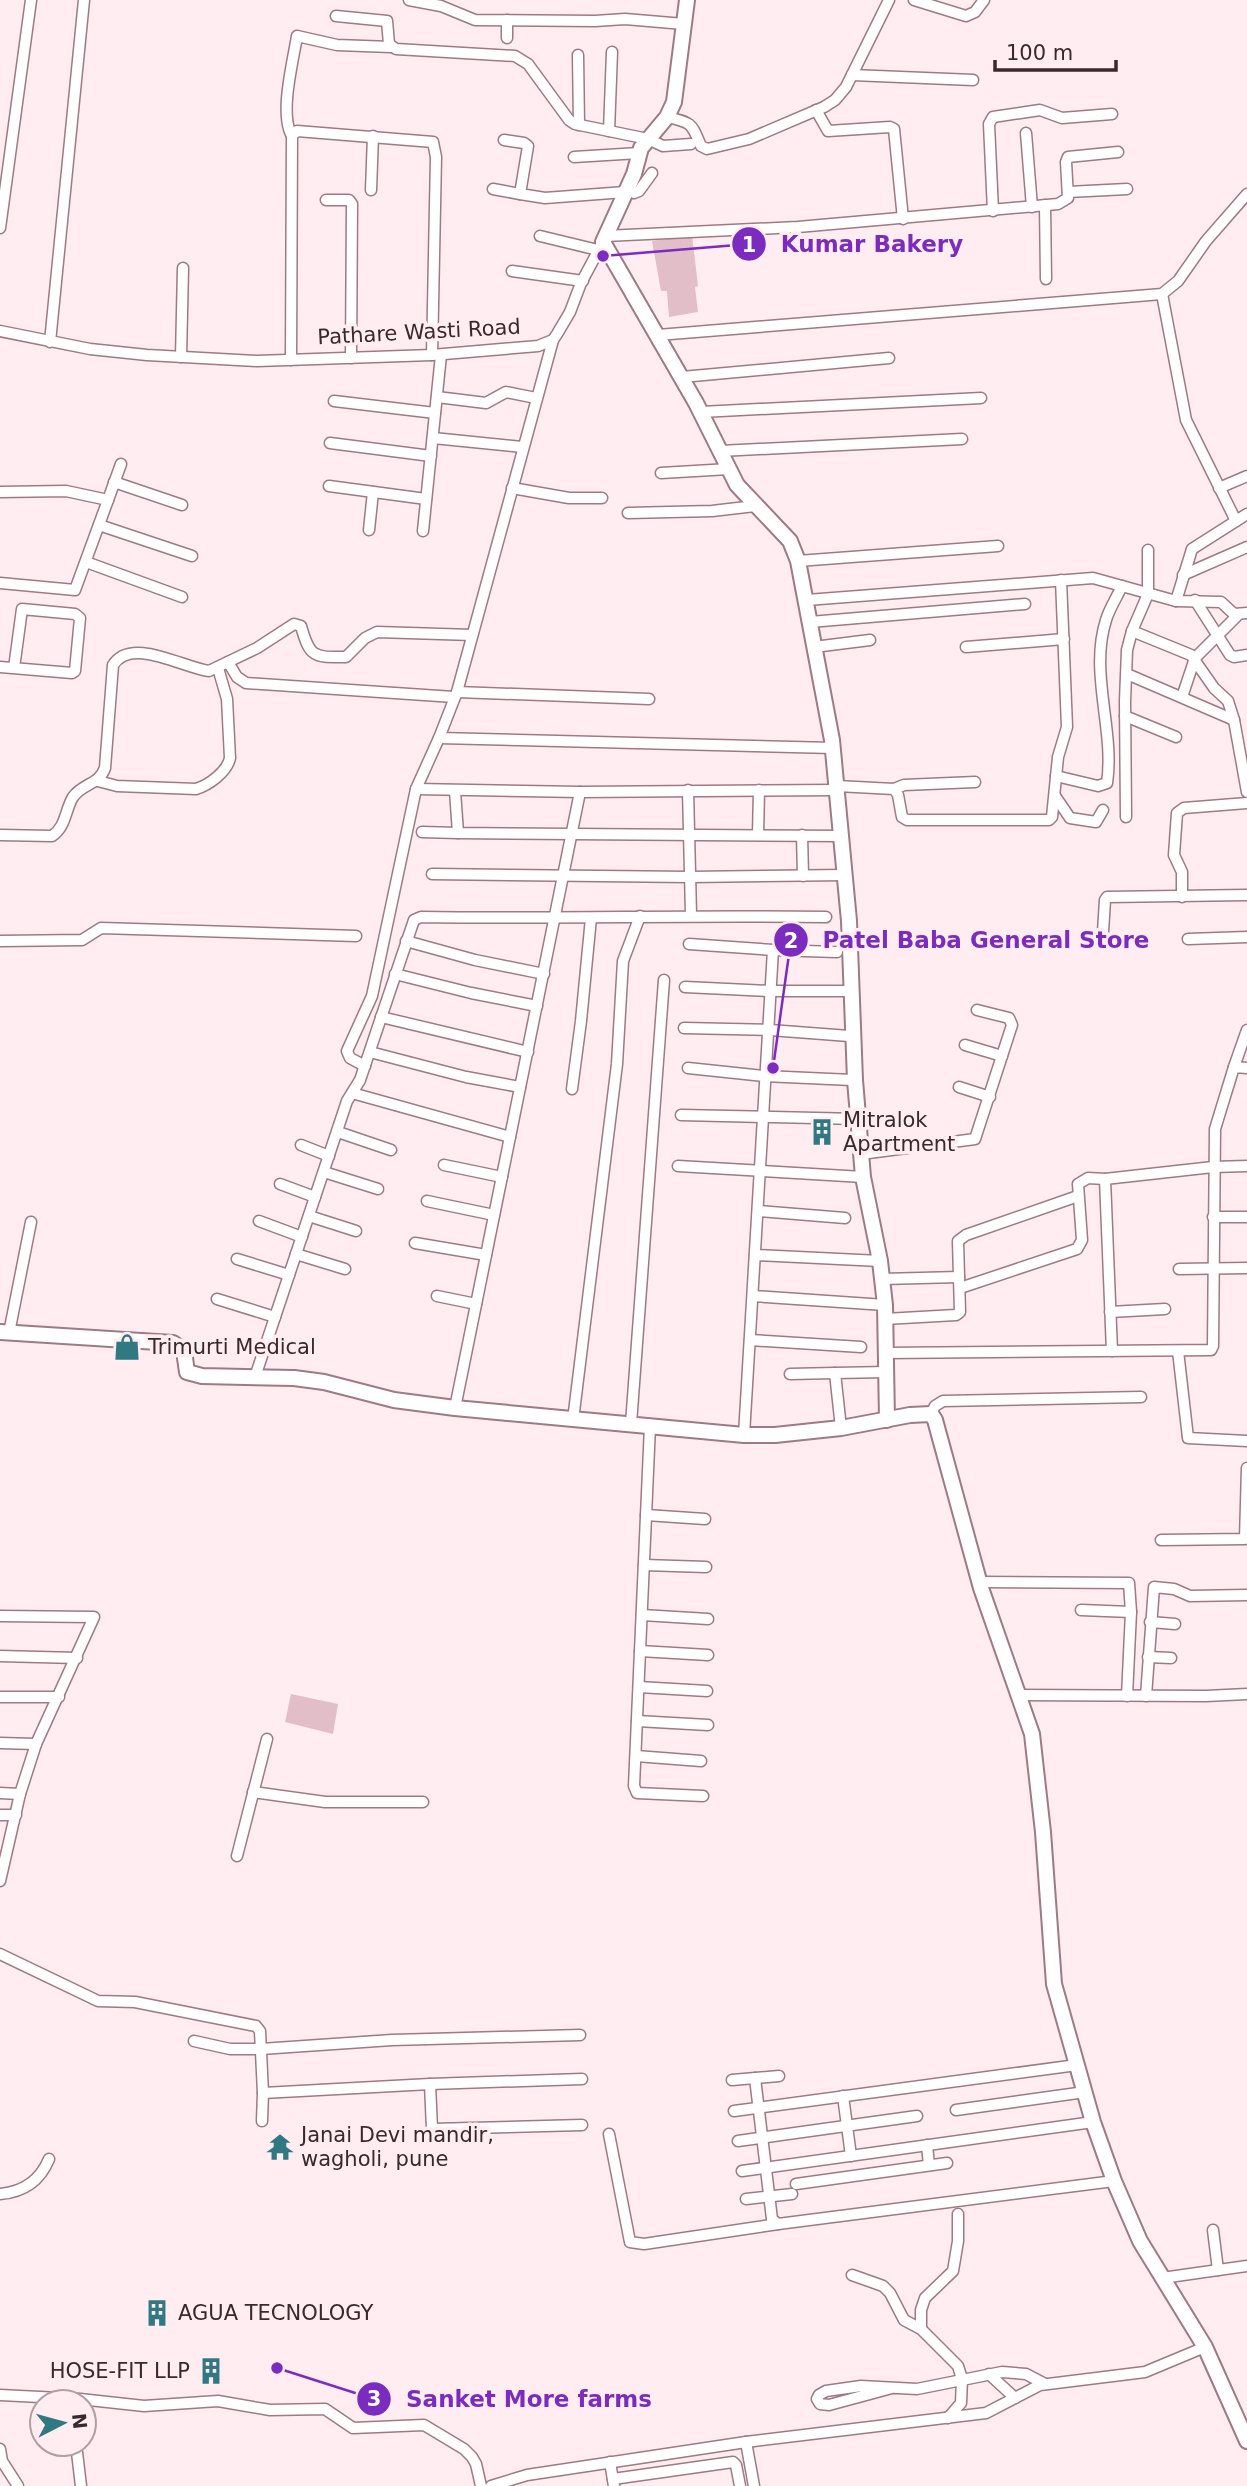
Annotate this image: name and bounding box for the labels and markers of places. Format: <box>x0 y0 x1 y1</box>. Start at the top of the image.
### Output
callout: Kumar Bakery <box>731 222 977 266</box>
callout: Patel Baba General Store <box>774 918 1164 962</box>
place label: Mitralok Apartment <box>843 1108 955 1156</box>
building icon: Mitralok Apartment <box>807 1117 837 1147</box>
shop icon: Trimurti Medical <box>112 1332 142 1362</box>
place label: Trimurti Medical <box>147 1335 316 1359</box>
place label: Janai Devi mandir, wagholi, pune <box>299 2123 494 2171</box>
temple icon: Janai Devi mandir, wagholi, pune <box>265 2132 295 2162</box>
building icon: AGUA TECNOLOGY <box>142 2298 172 2328</box>
place label: AGUA TECNOLOGY <box>178 2301 373 2325</box>
building icon: HOSE-FIT LLP <box>196 2356 226 2386</box>
place label: HOSE-FIT LLP <box>50 2359 190 2383</box>
callout: Sanket More farms <box>357 2377 666 2421</box>

